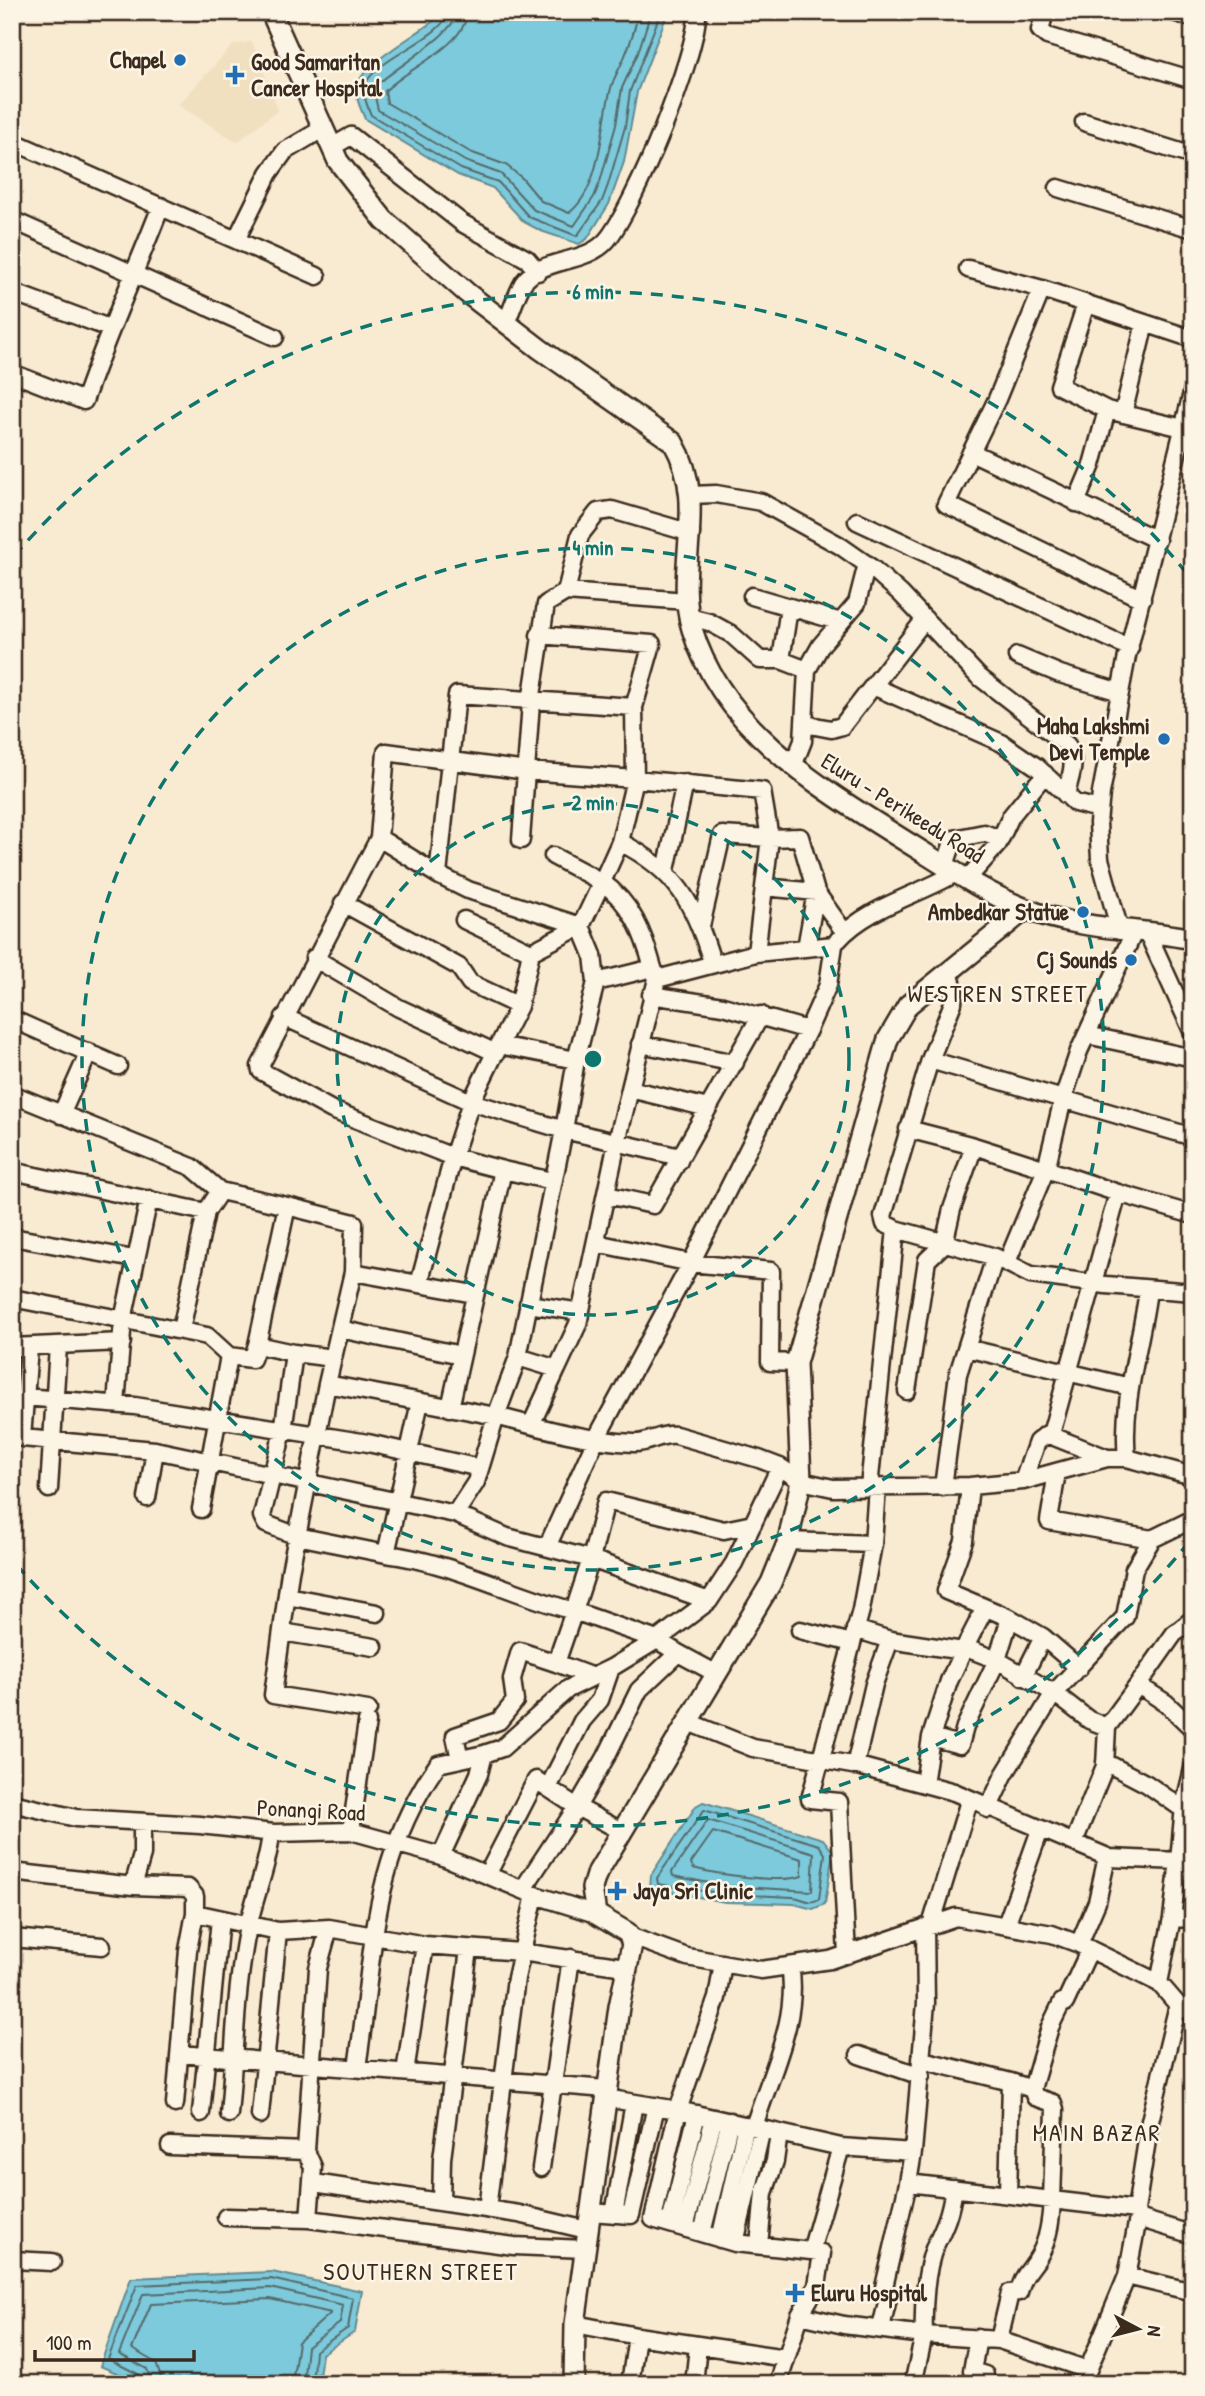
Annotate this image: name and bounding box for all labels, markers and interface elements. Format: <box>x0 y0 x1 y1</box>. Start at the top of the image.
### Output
place label: Chapel <box>110 44 167 76</box>
place label: Good Samaritan Cancer Hospital <box>251 46 383 104</box>
marker: Chapel <box>172 52 188 68</box>
marker: Good Samaritan Cancer Hospital <box>225 65 245 85</box>
text: 6 min <box>572 277 614 306</box>
text: 4 min <box>572 533 614 562</box>
place label: Maha Lakshmi Devi Temple <box>1037 710 1151 768</box>
marker: Maha Lakshmi Devi Temple <box>1156 731 1172 747</box>
street label: Eluru - Perikeedu Road <box>816 745 991 870</box>
text: 2 min <box>571 788 615 817</box>
place label: Ambedkar Statue <box>928 896 1070 927</box>
marker: Ambedkar Statue <box>1075 904 1091 920</box>
place label: Cj Sounds <box>1036 944 1117 975</box>
marker: Cj Sounds <box>1123 952 1139 968</box>
district label: WESTREN STREET <box>907 977 1089 1009</box>
centre of rings <box>581 1047 605 1071</box>
street label: Ponangi Road <box>256 1791 366 1828</box>
place label: Jaya Sri Clinic <box>633 1875 754 1907</box>
marker: Jaya Sri Clinic <box>607 1881 627 1901</box>
district label: MAIN BAZAR <box>1033 2116 1161 2148</box>
district label: SOUTHERN STREET <box>323 2255 519 2287</box>
place label: Eluru Hospital <box>811 2277 928 2309</box>
marker: Eluru Hospital <box>785 2283 805 2303</box>
north arrow <box>1104 2294 1174 2364</box>
scale bar <box>35 2319 194 2363</box>
text: N <box>1141 2324 1168 2338</box>
text: 100 m <box>46 2328 92 2357</box>

